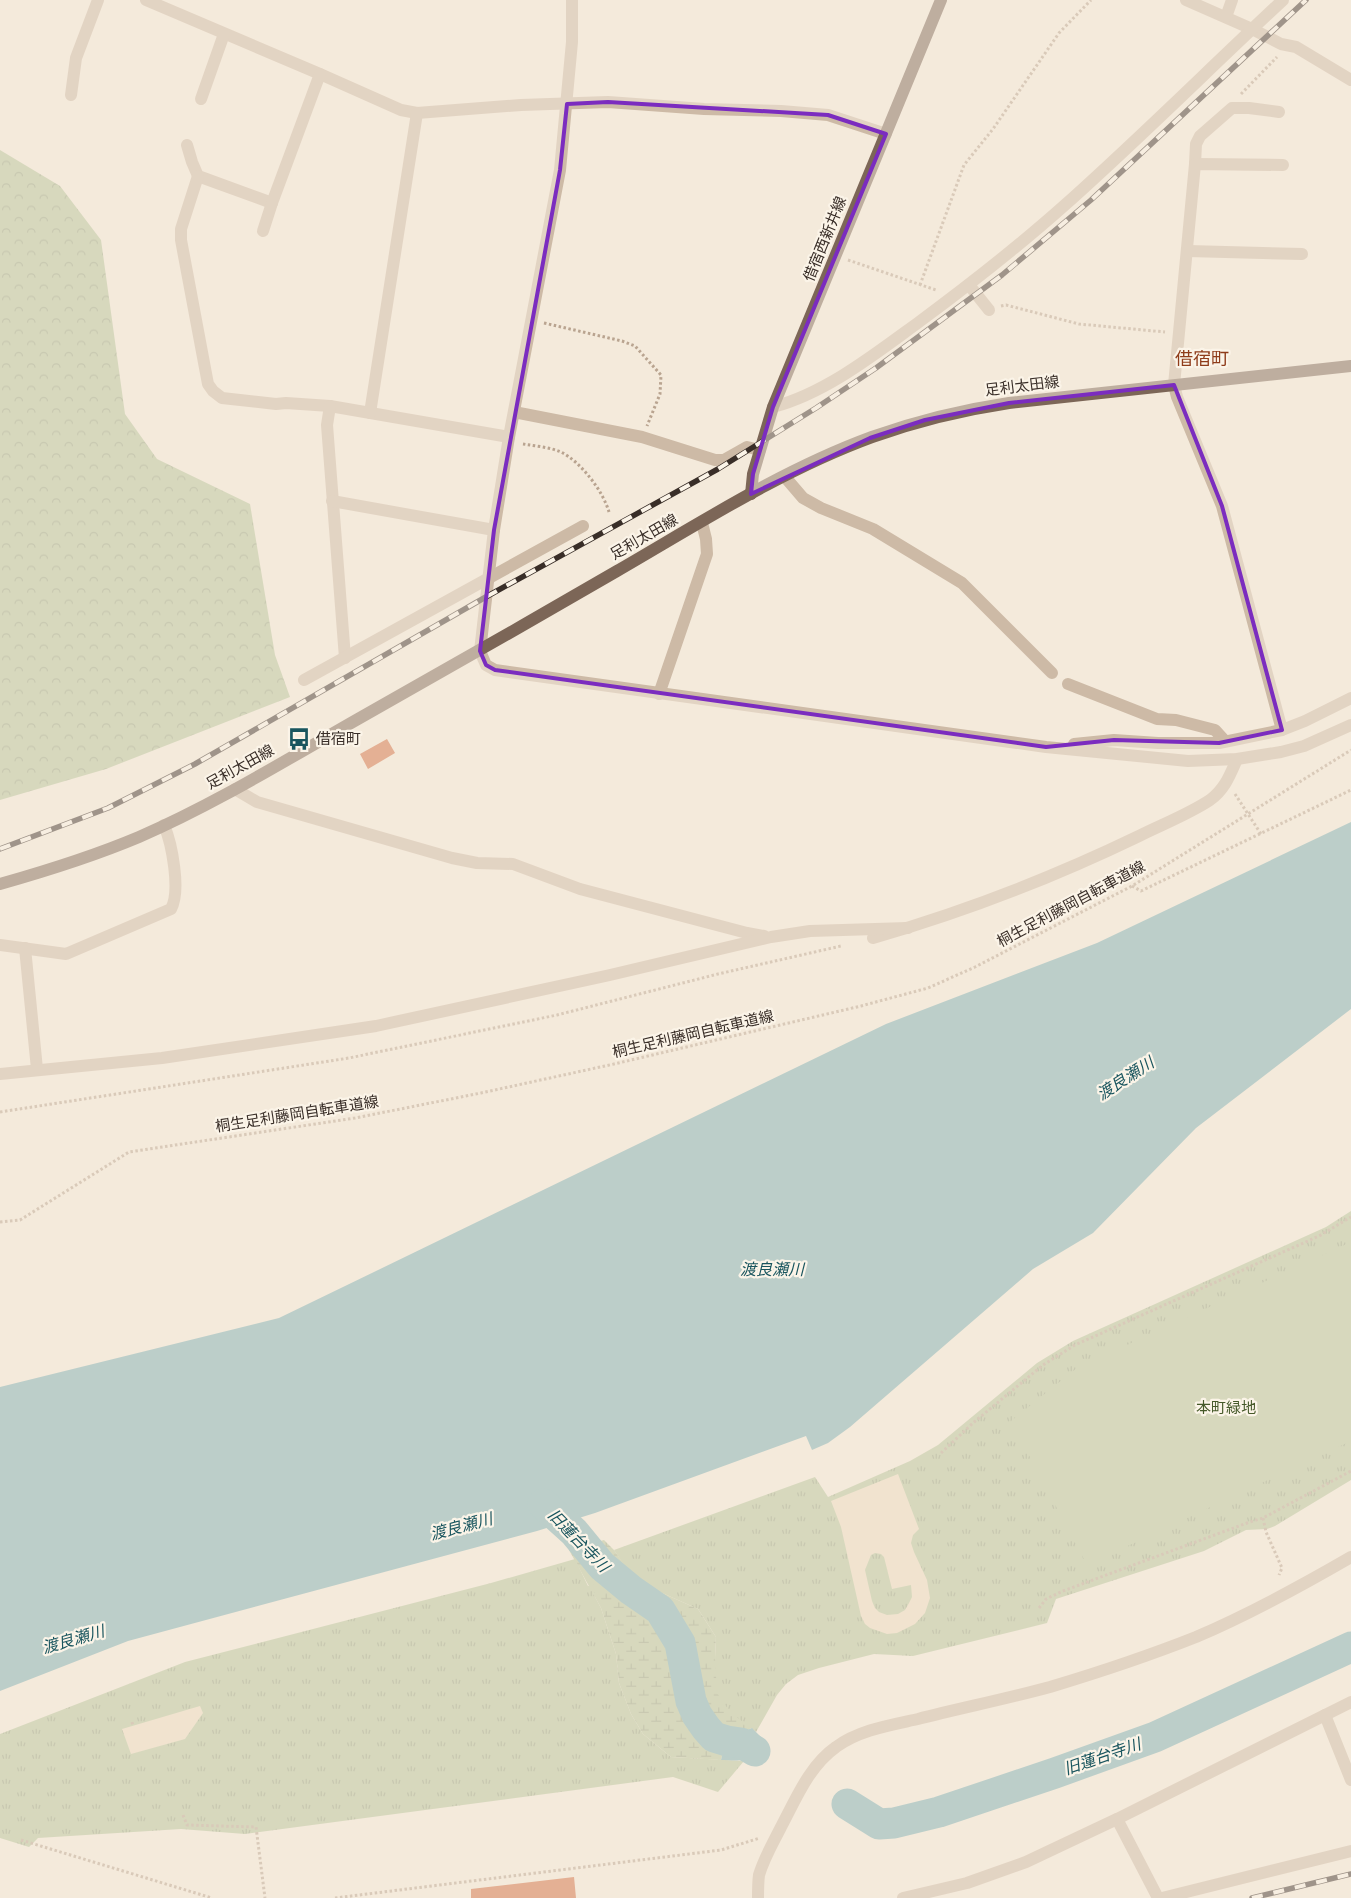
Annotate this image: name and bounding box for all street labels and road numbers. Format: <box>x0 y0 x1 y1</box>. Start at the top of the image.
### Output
street label: 借宿西新井線 <box>798 193 850 284</box>
street label: 足利太田線 <box>983 371 1060 400</box>
street label: 足利太田線 <box>606 509 681 564</box>
street label: 足利太田線 <box>202 739 277 793</box>
street label: 桐生足利藤岡自転車道線 <box>993 856 1148 951</box>
street label: 桐生足利藤岡自転車道線 <box>610 1005 775 1061</box>
street label: 桐生足利藤岡自転車道線 <box>214 1090 380 1136</box>

